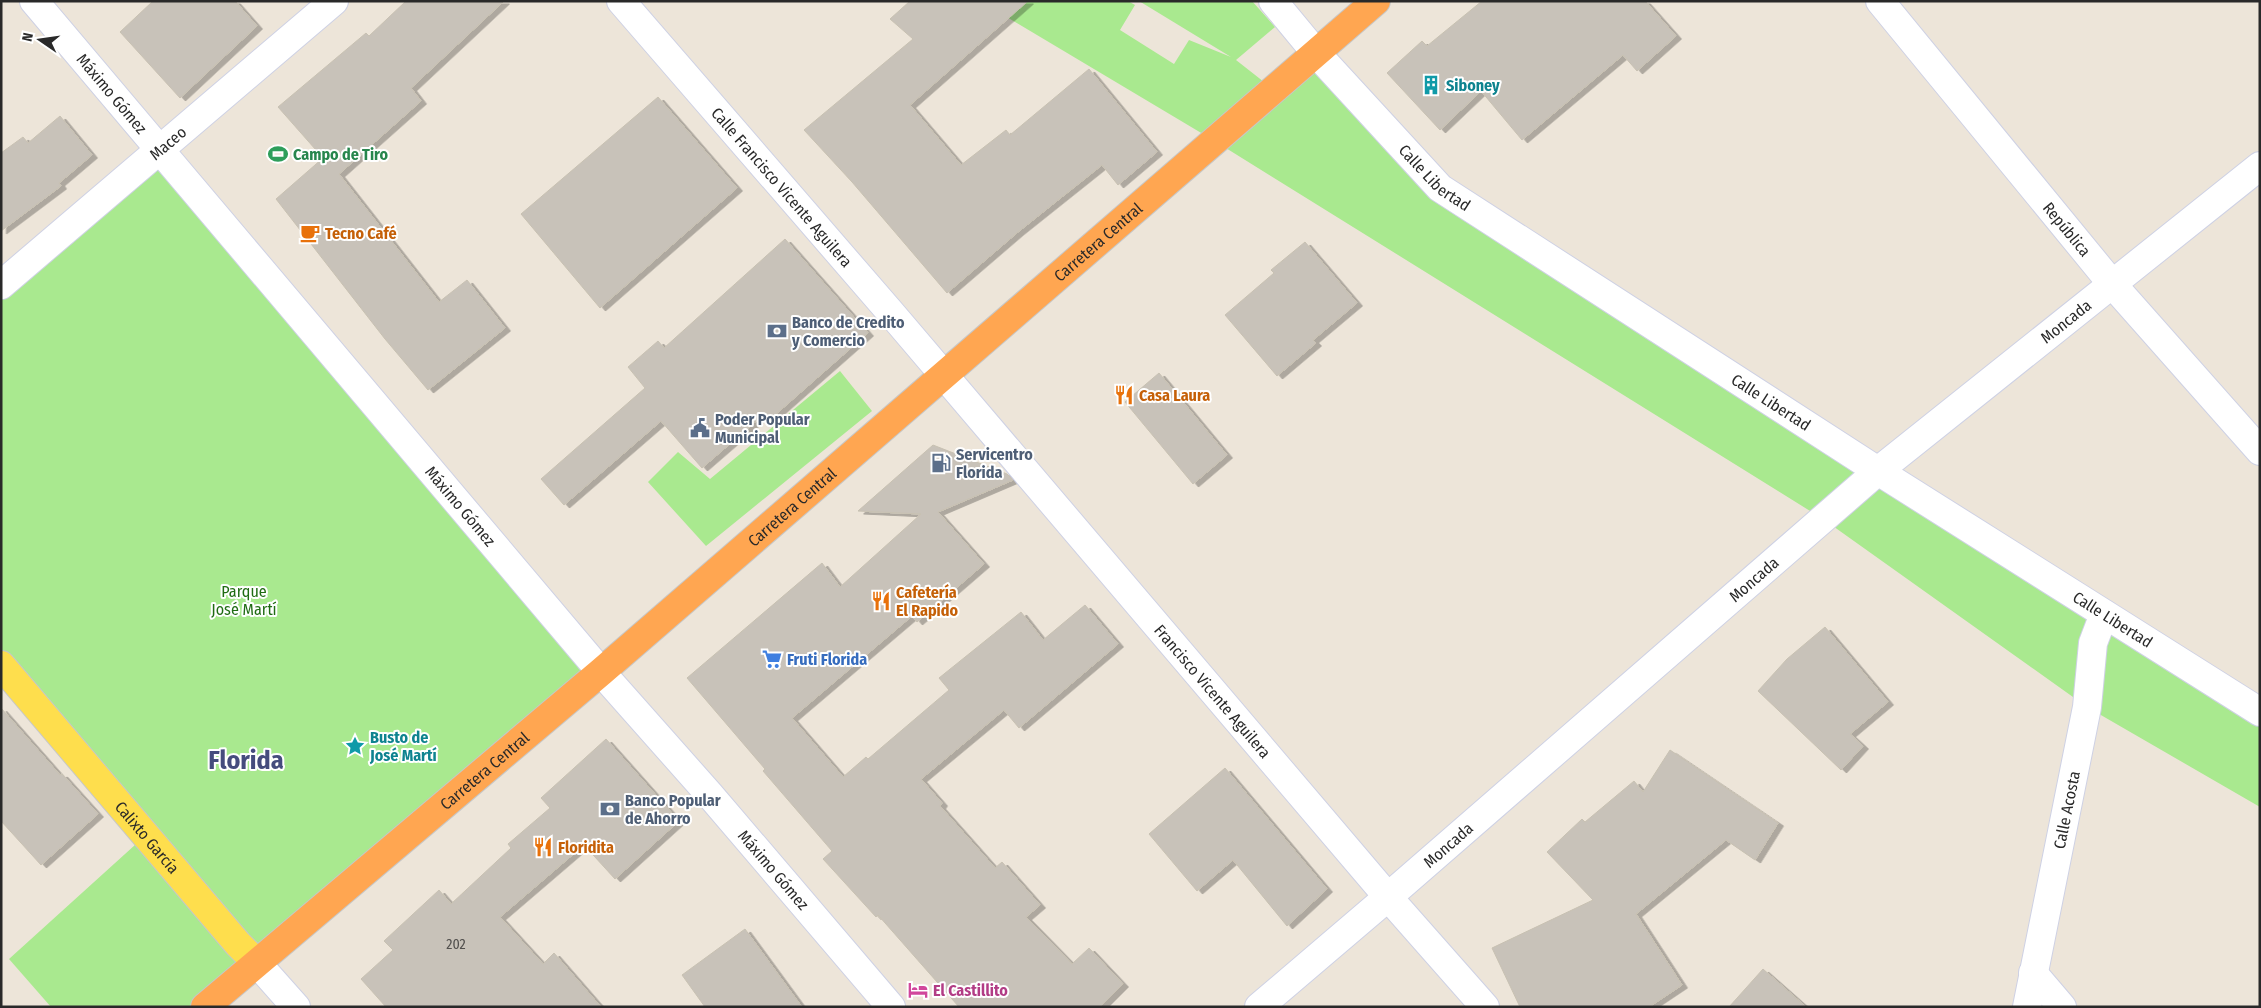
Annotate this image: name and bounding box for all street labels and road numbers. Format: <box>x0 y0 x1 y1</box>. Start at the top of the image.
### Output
street label: Máximo Gómez <box>73 50 151 138</box>
street label: Calle Francisco Vicente Aguilera <box>707 104 856 271</box>
street label: Maceo <box>146 122 190 164</box>
street label: Calle Libertad <box>1395 141 1474 215</box>
street label: República <box>2039 198 2095 261</box>
street label: Carretera Central <box>1050 199 1146 285</box>
street label: Moncada <box>2037 296 2095 347</box>
street label: Calle Libertad <box>1728 370 1814 435</box>
street label: Máximo Gómez <box>421 462 499 550</box>
street label: Carretera Central <box>744 464 840 551</box>
street label: Moncada <box>1725 553 1783 606</box>
street label: Calle Libertad <box>2069 587 2156 652</box>
street label: Francisco Vicente Aguilera <box>1150 621 1275 762</box>
street label: Carretera Central <box>436 728 533 814</box>
street label: Calle Acosta <box>2050 769 2084 851</box>
street label: Calixto García <box>111 797 183 878</box>
street label: Moncada <box>1420 819 1477 872</box>
street label: Máximo Gómez <box>734 826 813 914</box>

